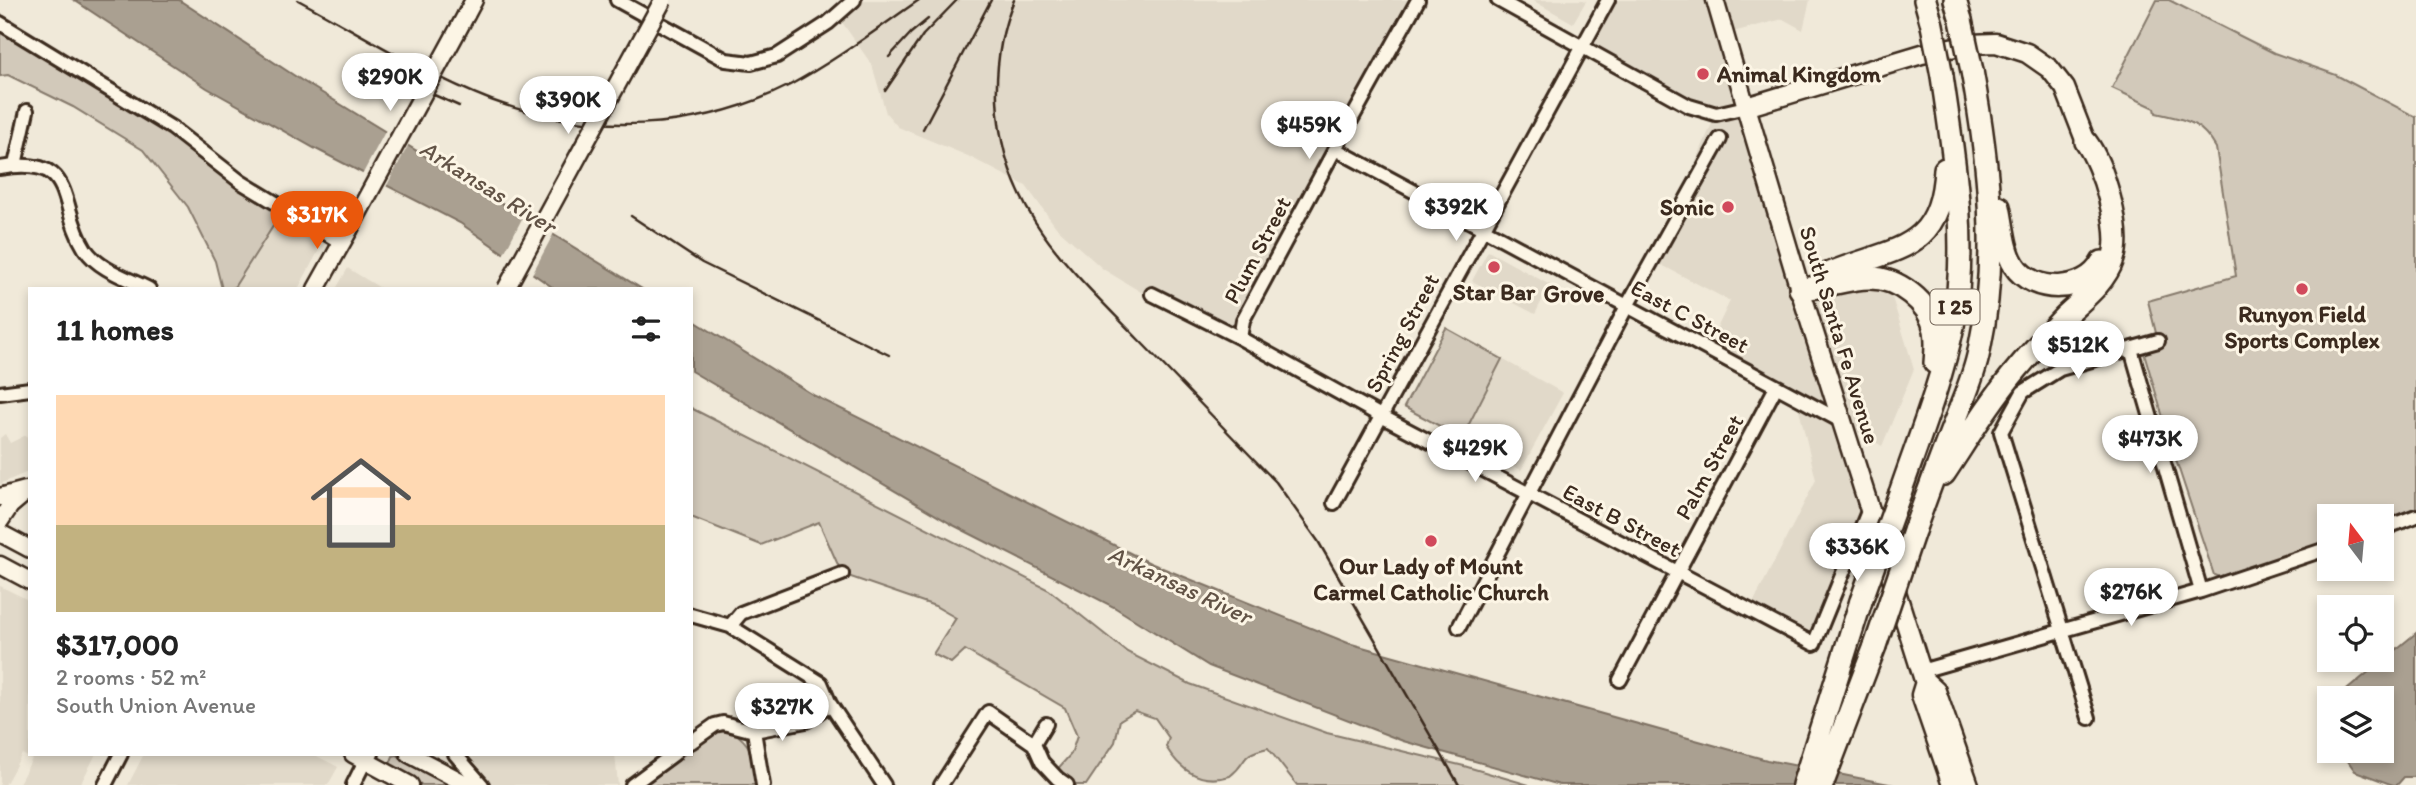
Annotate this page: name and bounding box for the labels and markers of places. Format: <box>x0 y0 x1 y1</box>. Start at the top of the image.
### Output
pin: $290K <box>341 54 439 113</box>
place label: Animal Kingdom <box>1716 60 1882 88</box>
marker: Animal Kingdom <box>1695 66 1711 82</box>
pin: $390K <box>519 76 617 136</box>
pin: $459K <box>1260 102 1358 161</box>
pin: $392K <box>1407 184 1505 243</box>
pin: $317K <box>268 191 366 251</box>
place label: Sonic <box>1660 193 1715 221</box>
marker: Sonic <box>1720 199 1736 215</box>
marker: Star Bar <box>1486 259 1502 275</box>
place label: Star Bar <box>1453 278 1536 306</box>
marker: Runyon Field Sports Complex <box>2294 281 2310 297</box>
place label: Runyon Field Sports Complex <box>2224 300 2380 354</box>
pin: $512K <box>2029 322 2127 381</box>
pin: $473K <box>2101 416 2199 475</box>
pin: $429K <box>1426 424 1524 484</box>
pin: $336K <box>1808 524 1906 583</box>
marker: Our Lady of Mount Carmel Catholic Church <box>1423 533 1439 549</box>
place label: Our Lady of Mount Carmel Catholic Church <box>1313 552 1549 606</box>
pin: $276K <box>2082 568 2180 628</box>
pin: $327K <box>733 684 831 743</box>

